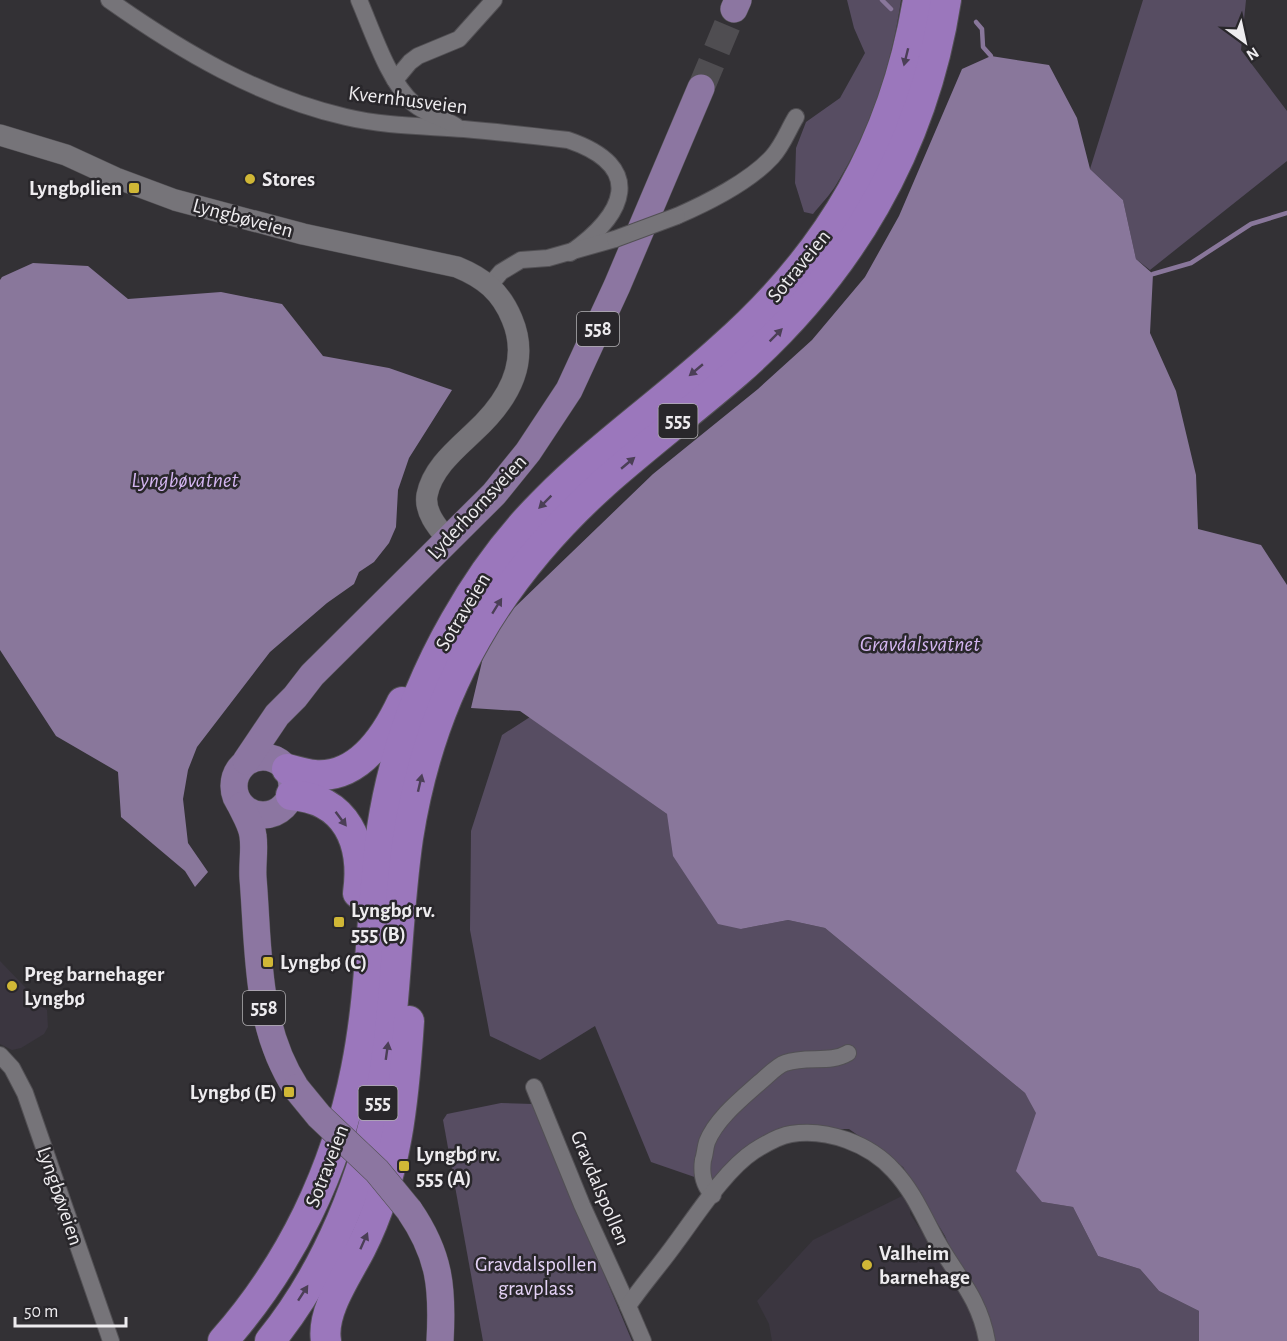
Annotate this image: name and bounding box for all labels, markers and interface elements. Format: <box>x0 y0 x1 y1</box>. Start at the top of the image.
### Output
north arrow <box>1215 12 1275 72</box>
text: N <box>1244 44 1262 63</box>
one-way arrow <box>900 48 910 66</box>
street label: Kvernhusveien <box>347 82 469 118</box>
place label: Stores <box>262 169 315 190</box>
marker: Stores <box>243 172 257 186</box>
place label: Lyngbølien <box>29 178 122 199</box>
marker: Lyngbølien <box>127 181 141 195</box>
street label: Lyngbøveien <box>191 195 295 241</box>
street label: Sotraveien <box>764 226 834 306</box>
road number: 558 <box>577 312 619 346</box>
one-way arrow <box>768 329 782 343</box>
one-way arrow <box>688 364 704 377</box>
road number: 555 <box>658 404 698 438</box>
street label: Lyderhornsveien <box>423 451 531 563</box>
one-way arrow <box>620 456 636 469</box>
water label: Lyngbøvatnet <box>131 469 239 491</box>
one-way arrow <box>538 494 552 508</box>
street label: Sotraveien <box>432 570 494 654</box>
one-way arrow <box>491 597 502 614</box>
water label: Gravdalsvatnet <box>860 633 981 655</box>
one-way arrow <box>415 774 425 793</box>
one-way arrow <box>335 810 347 826</box>
place label: Lyngbø rv. 555 (B) <box>351 900 435 945</box>
marker: Lyngbø rv. 555 (B) <box>332 915 346 929</box>
place label: Lyngbø (C) <box>280 952 367 973</box>
marker: Lyngbø (C) <box>261 955 275 969</box>
place label: Preg barnehager Lyngbø <box>24 964 165 1009</box>
marker: Preg barnehager Lyngbø <box>5 979 19 993</box>
road number: 558 <box>243 991 285 1025</box>
one-way arrow <box>382 1042 391 1061</box>
place label: Lyngbø (E) <box>190 1082 277 1103</box>
marker: Lyngbø (E) <box>282 1085 296 1099</box>
road number: 555 <box>358 1086 398 1120</box>
street label: Sotraveien <box>302 1122 352 1210</box>
street label: Gravdalspollen <box>566 1128 634 1248</box>
street label: Lyngbøveien <box>33 1144 87 1248</box>
place label: Lyngbø rv. 555 (A) <box>416 1144 500 1189</box>
marker: Lyngbø rv. 555 (A) <box>397 1159 411 1173</box>
one-way arrow <box>359 1233 368 1250</box>
place label: Valheim barnehage <box>879 1243 970 1288</box>
park label: Gravdalspollen gravplass <box>475 1254 597 1299</box>
marker: Valheim barnehage <box>860 1258 874 1272</box>
one-way arrow <box>297 1285 308 1301</box>
scale bar <box>15 1290 126 1328</box>
text: 50 m <box>24 1303 58 1321</box>

